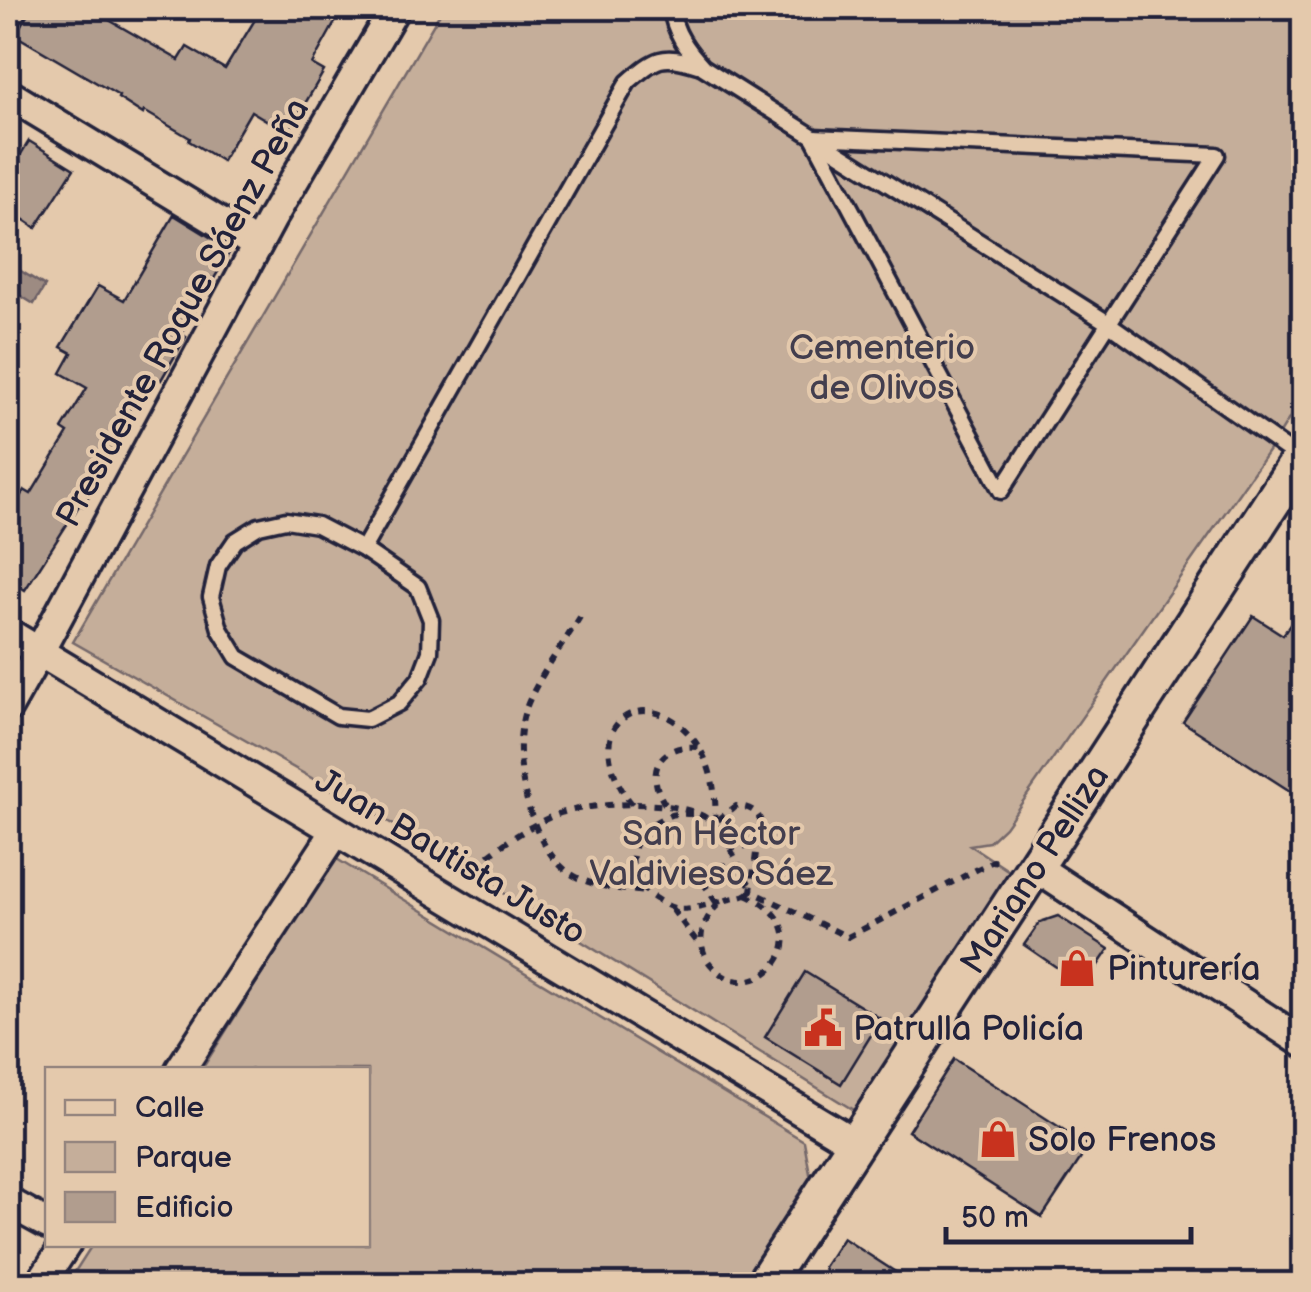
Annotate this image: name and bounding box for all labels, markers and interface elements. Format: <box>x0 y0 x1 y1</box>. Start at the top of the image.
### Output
street label: Presidente Roque Sáenz Peña <box>47 91 319 535</box>
park label: Cementerio de Olivos <box>789 327 975 410</box>
street label: Mariano Pelliza <box>952 757 1119 983</box>
street label: Juan Bautista Justo <box>307 760 593 955</box>
park label: San Héctor Valdivieso Sáez <box>589 813 834 896</box>
shop icon: Pinturería <box>1056 947 1098 989</box>
place label: Pinturería <box>1107 948 1260 991</box>
public building icon: Patrulla Policía <box>802 1007 844 1049</box>
place label: Patrulla Policía <box>853 1008 1084 1051</box>
legend <box>45 1067 370 1247</box>
text: Calle <box>135 1090 204 1126</box>
shop icon: Solo Frenos <box>977 1118 1019 1160</box>
place label: Solo Frenos <box>1028 1119 1216 1162</box>
text: Parque <box>135 1140 232 1176</box>
scale bar <box>946 1182 1191 1244</box>
text: Edificio <box>135 1190 234 1226</box>
text: 50 m <box>961 1200 1029 1236</box>

